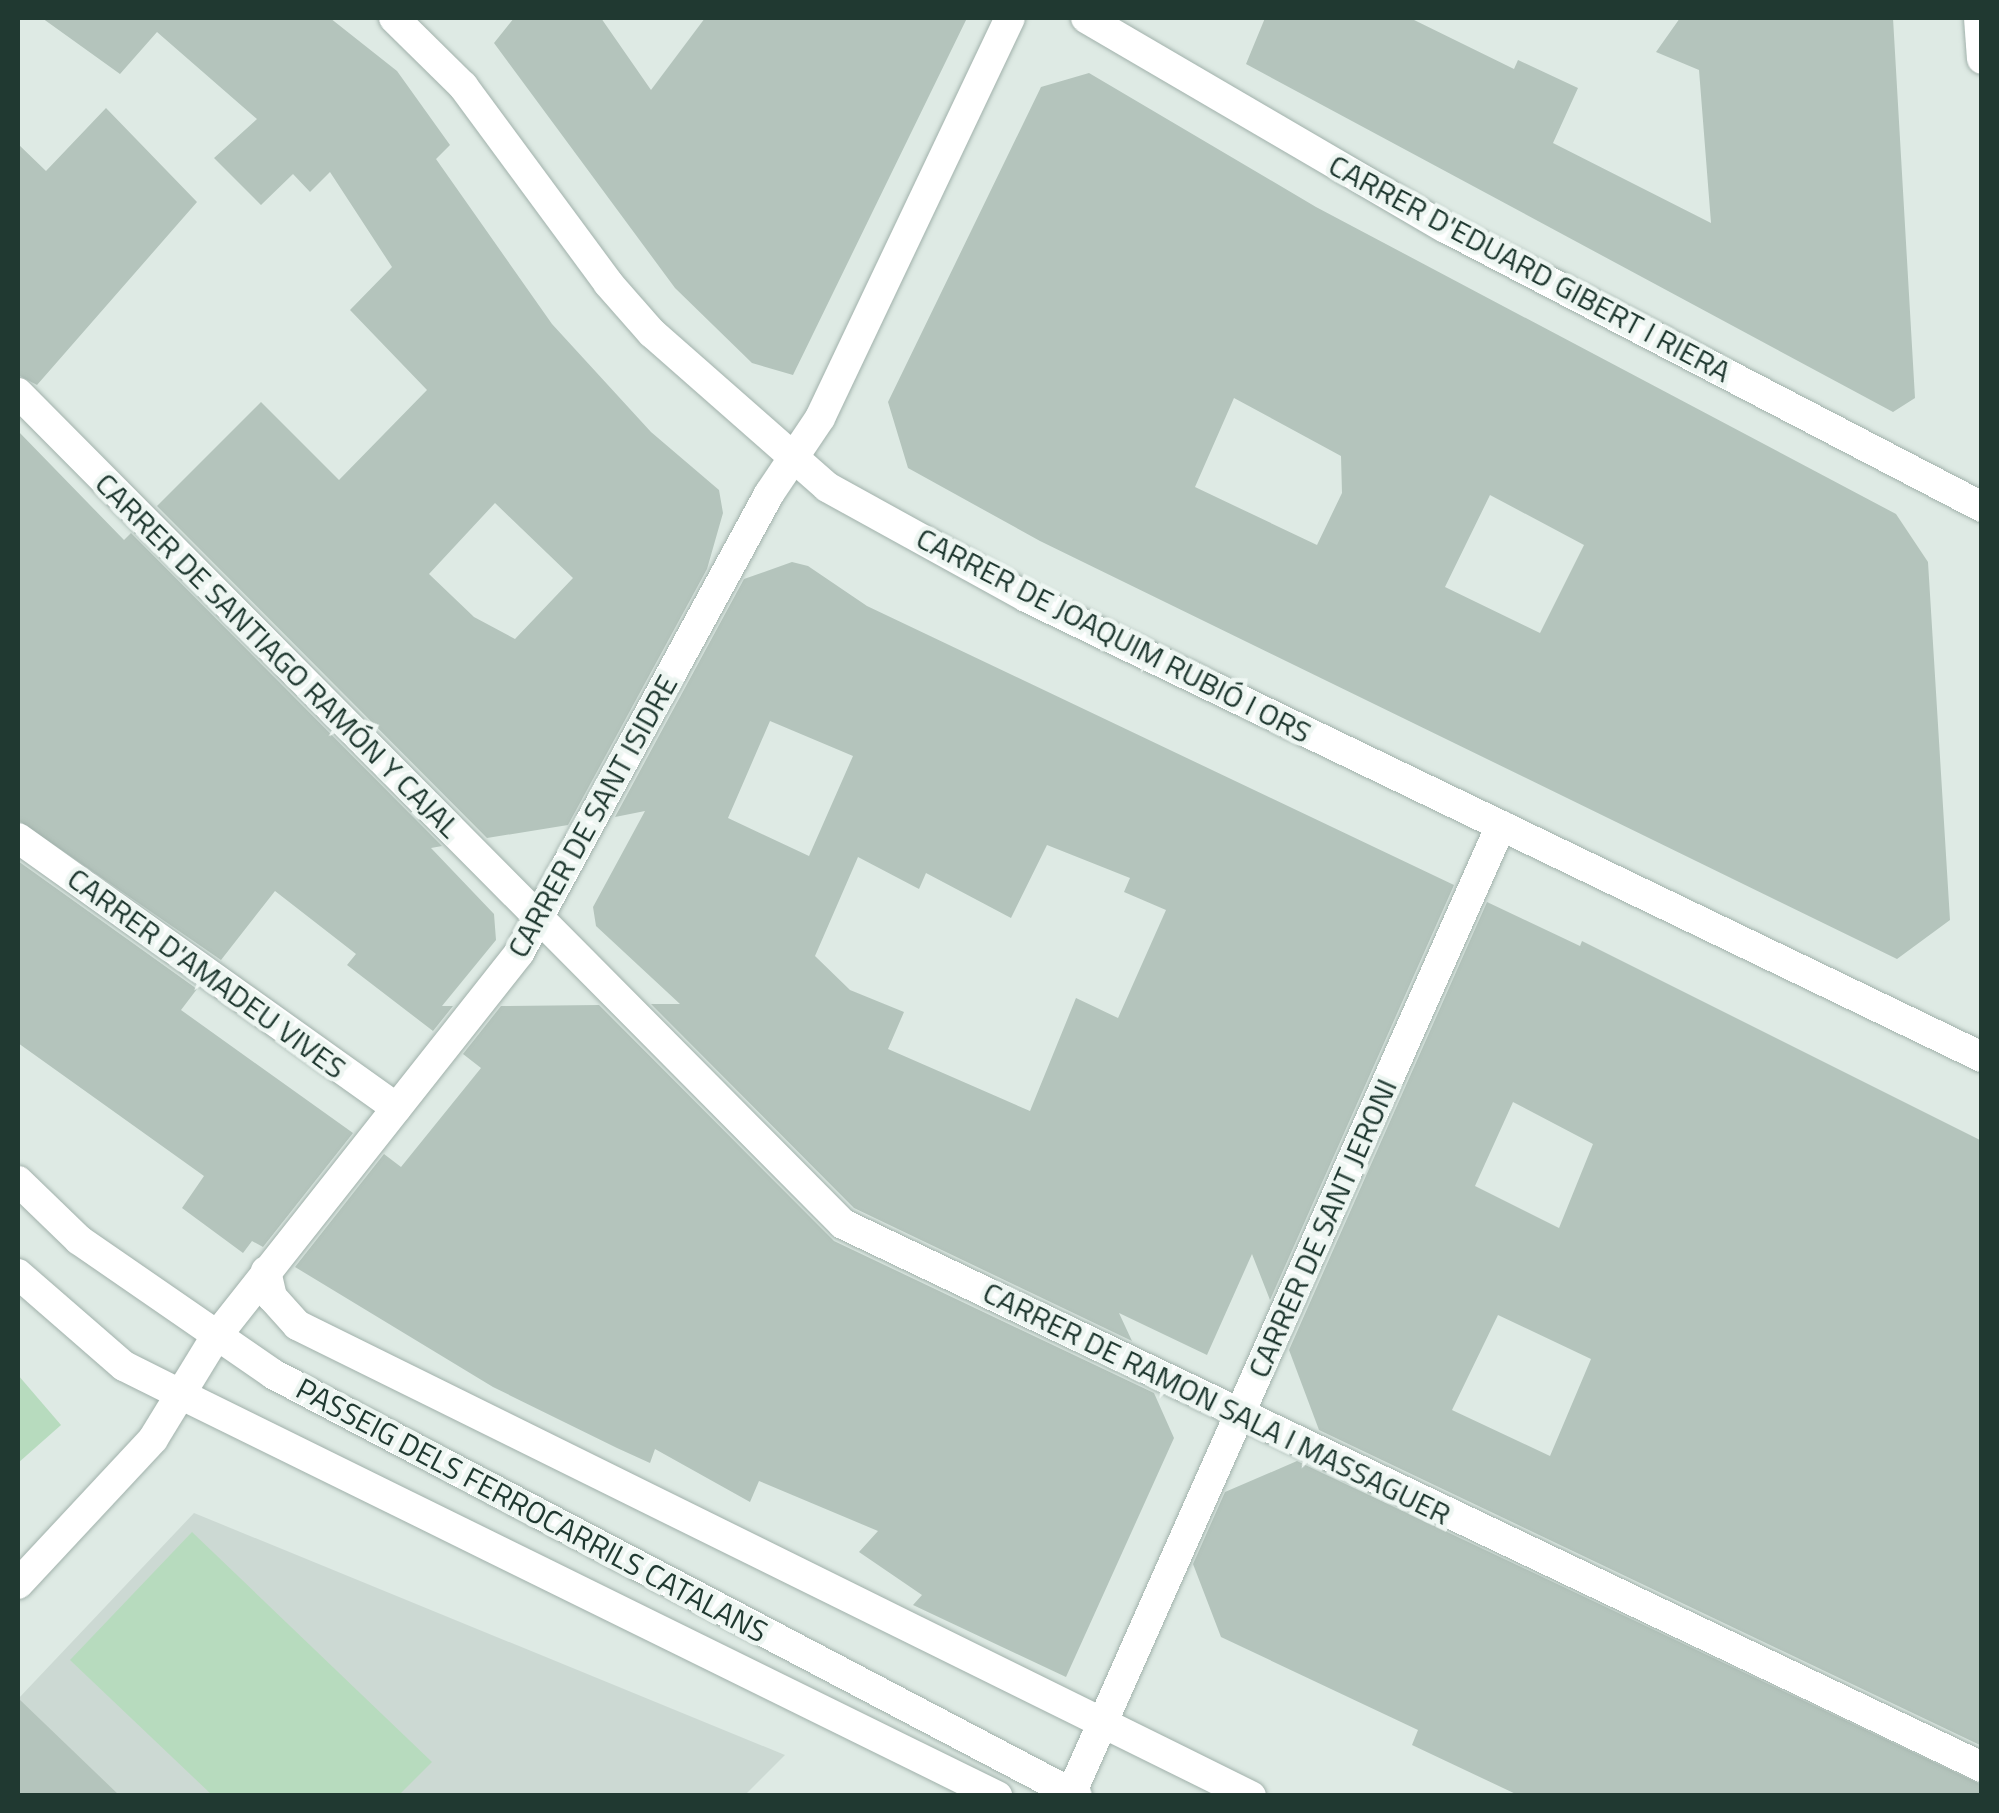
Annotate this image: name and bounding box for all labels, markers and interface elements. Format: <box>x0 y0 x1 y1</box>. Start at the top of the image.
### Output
street label: CARRER D'EDUARD GIBERT I RIERA <box>1323 147 1737 389</box>
street label: CARRER DE SANTIAGO RAMÓN Y CAJAL <box>88 465 468 845</box>
street label: CARRER DE JOAQUIM RUBIÓ I ORS <box>911 520 1317 750</box>
street label: CARRER DE SANT ISIDRE <box>499 669 685 963</box>
street label: CARRER D'AMADEU VIVES <box>61 860 353 1086</box>
street label: CARRER DE SANT JERONI <box>1240 1073 1404 1383</box>
street label: CARRER DE RAMON SALA I MASSAGUER <box>977 1274 1457 1532</box>
street label: PASSEIG DELS FERROCARRILS CATALANS <box>290 1370 774 1650</box>

